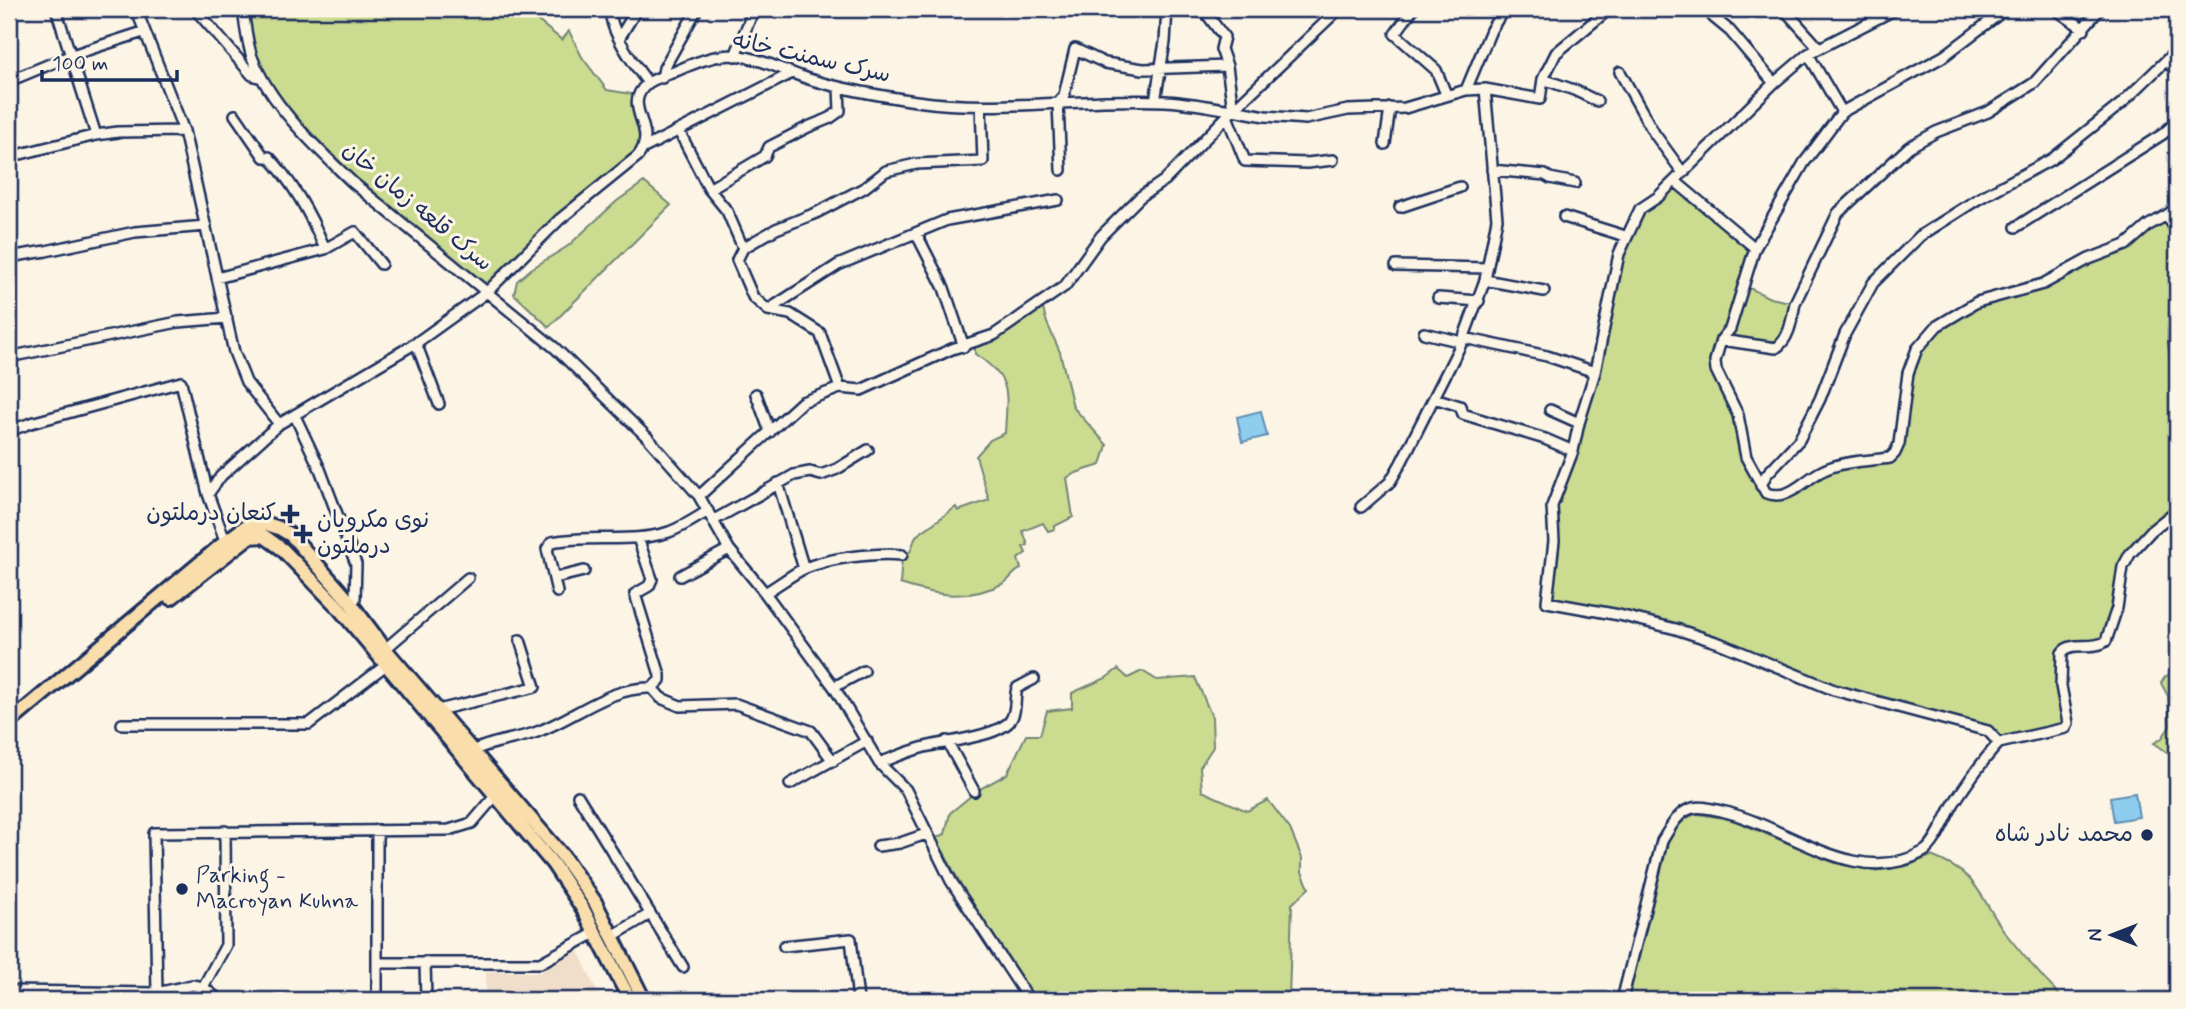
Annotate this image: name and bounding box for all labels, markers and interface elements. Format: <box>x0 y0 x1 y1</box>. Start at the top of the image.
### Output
street label: سرک سمنت خانه <box>729 25 893 91</box>
scale bar <box>42 38 177 82</box>
text: 100 m <box>52 50 108 78</box>
street label: سرک قلعه زمان خان <box>336 135 498 279</box>
place label: کنعان درملتون <box>146 499 276 529</box>
marker: کنعان درملتون <box>282 506 298 522</box>
place label: نوی مکرویان درملتون <box>317 506 429 562</box>
marker: نوی مکرویان درملتون <box>295 526 311 542</box>
place label: محمد نادر شاه <box>1995 820 2133 850</box>
marker: محمد نادر شاه <box>2139 827 2155 843</box>
place label: Parking - Macroyan Kuhna <box>196 861 358 917</box>
marker: Parking - Macroyan Kuhna <box>174 881 190 897</box>
north arrow <box>2078 900 2148 970</box>
text: N <box>2084 929 2109 941</box>

